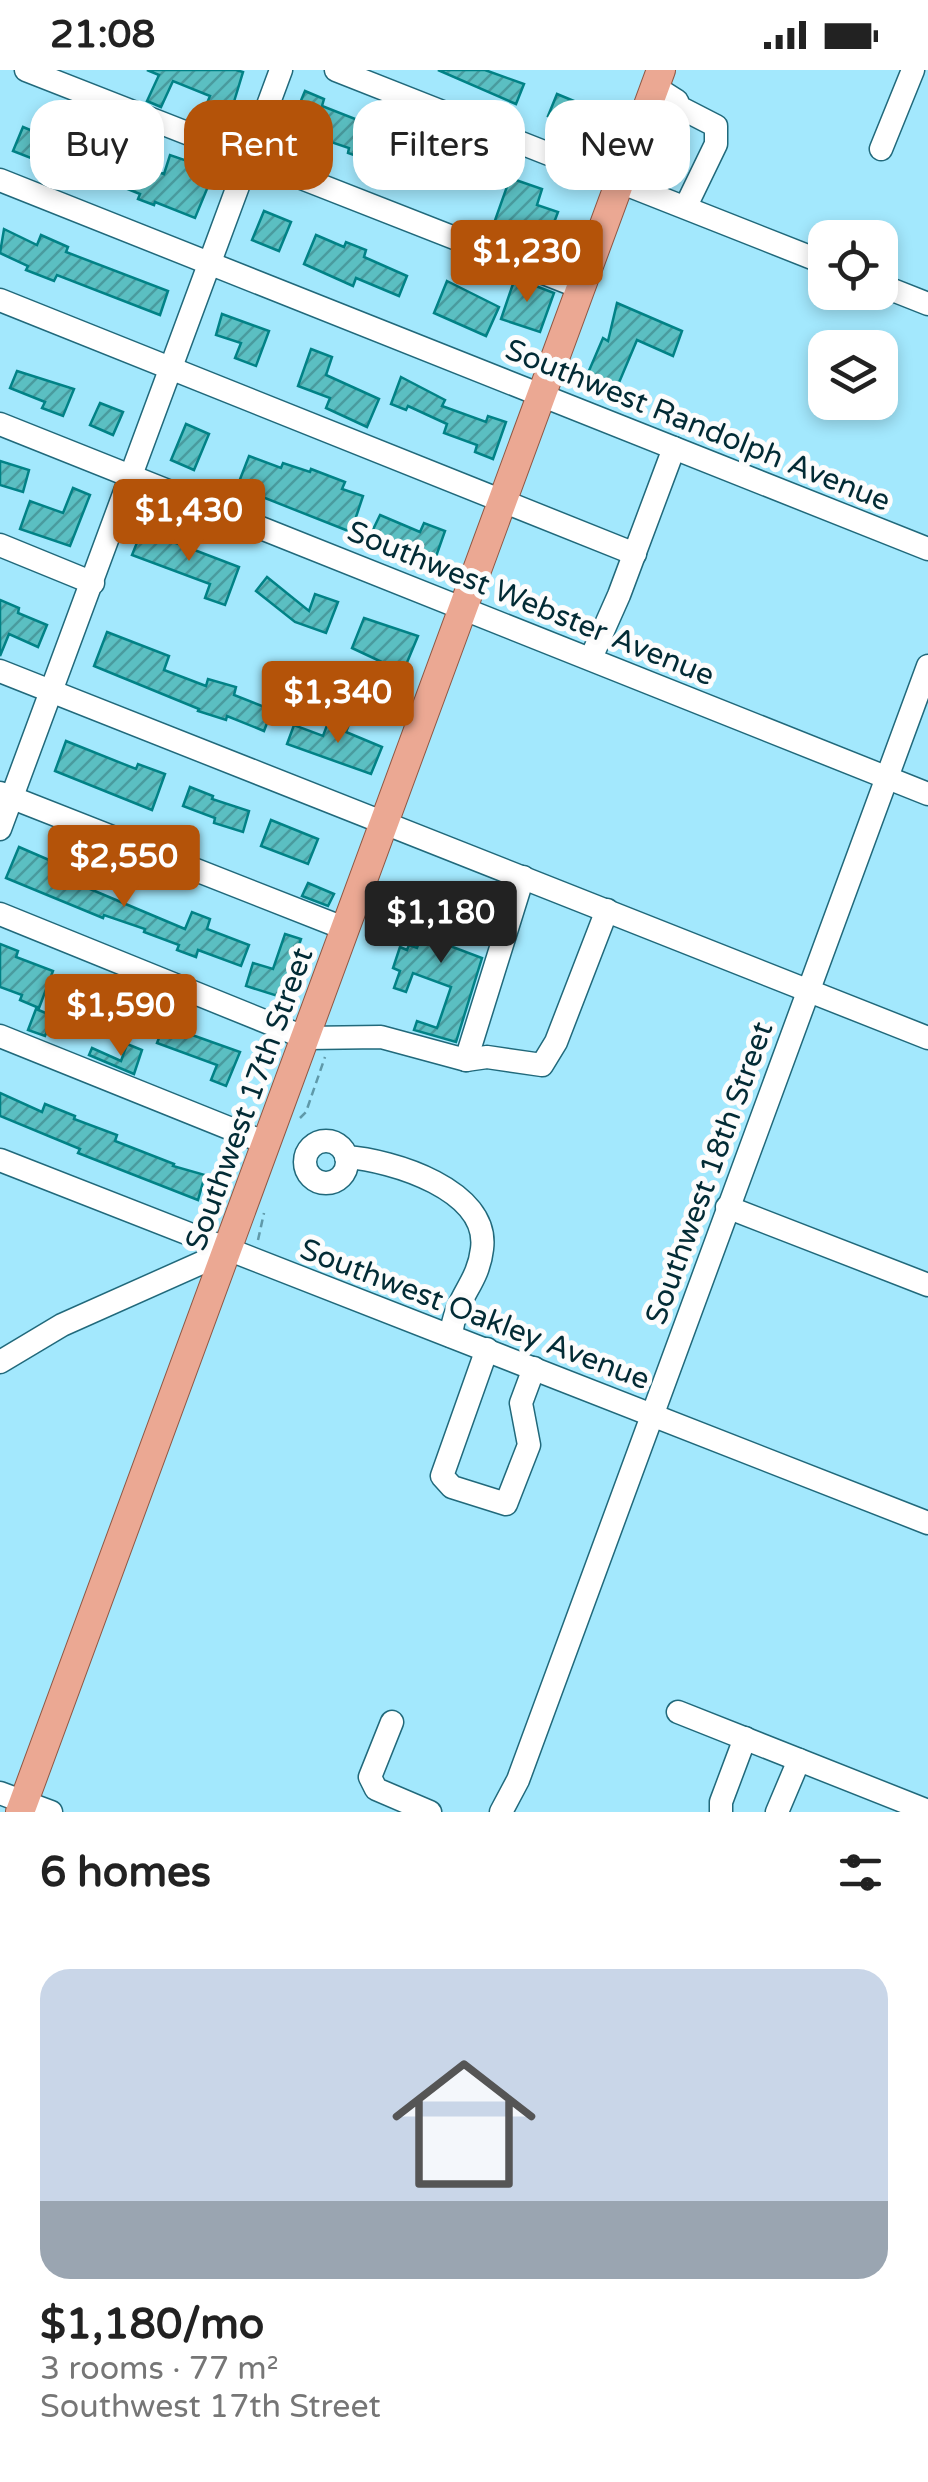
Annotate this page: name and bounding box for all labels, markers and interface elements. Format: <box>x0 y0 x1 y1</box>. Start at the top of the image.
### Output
text: 21:08 <box>50 12 155 58</box>
chip: Buy <box>30 100 164 190</box>
chip: Rent <box>184 100 333 190</box>
chip: Filters <box>353 100 525 190</box>
chip: New <box>545 100 690 190</box>
pin: $1,230 <box>446 220 608 305</box>
map controls <box>808 220 898 420</box>
button: locate <box>808 220 898 310</box>
text: $1,230 <box>473 233 581 271</box>
button: layers <box>808 330 898 420</box>
street label: Southwest Randolph Avenue <box>500 331 896 520</box>
pin: $1,430 <box>108 479 270 564</box>
text: $1,430 <box>135 492 243 530</box>
street label: Southwest Webster Avenue <box>342 513 720 694</box>
pin: $1,340 <box>257 661 419 746</box>
text: $1,340 <box>284 674 392 712</box>
pin: $2,550 <box>43 825 205 910</box>
text: $2,550 <box>70 838 178 876</box>
pin: $1,180 <box>360 881 522 966</box>
text: $1,180 <box>387 894 495 932</box>
street label: Southwest 17th Street <box>177 943 321 1256</box>
pin: $1,590 <box>40 974 202 1059</box>
text: $1,590 <box>67 987 175 1025</box>
street label: Southwest 18th Street <box>637 1017 781 1330</box>
street label: Southwest Oakley Avenue <box>295 1231 655 1398</box>
icon: filters <box>833 1845 888 1900</box>
text: 6 homes <box>40 1847 211 1898</box>
icon: home <box>374 2034 554 2214</box>
text: $1,180/mo <box>40 2299 264 2350</box>
text: 3 rooms · 77 m² <box>40 2350 279 2388</box>
text: Southwest 17th Street <box>40 2388 381 2426</box>

